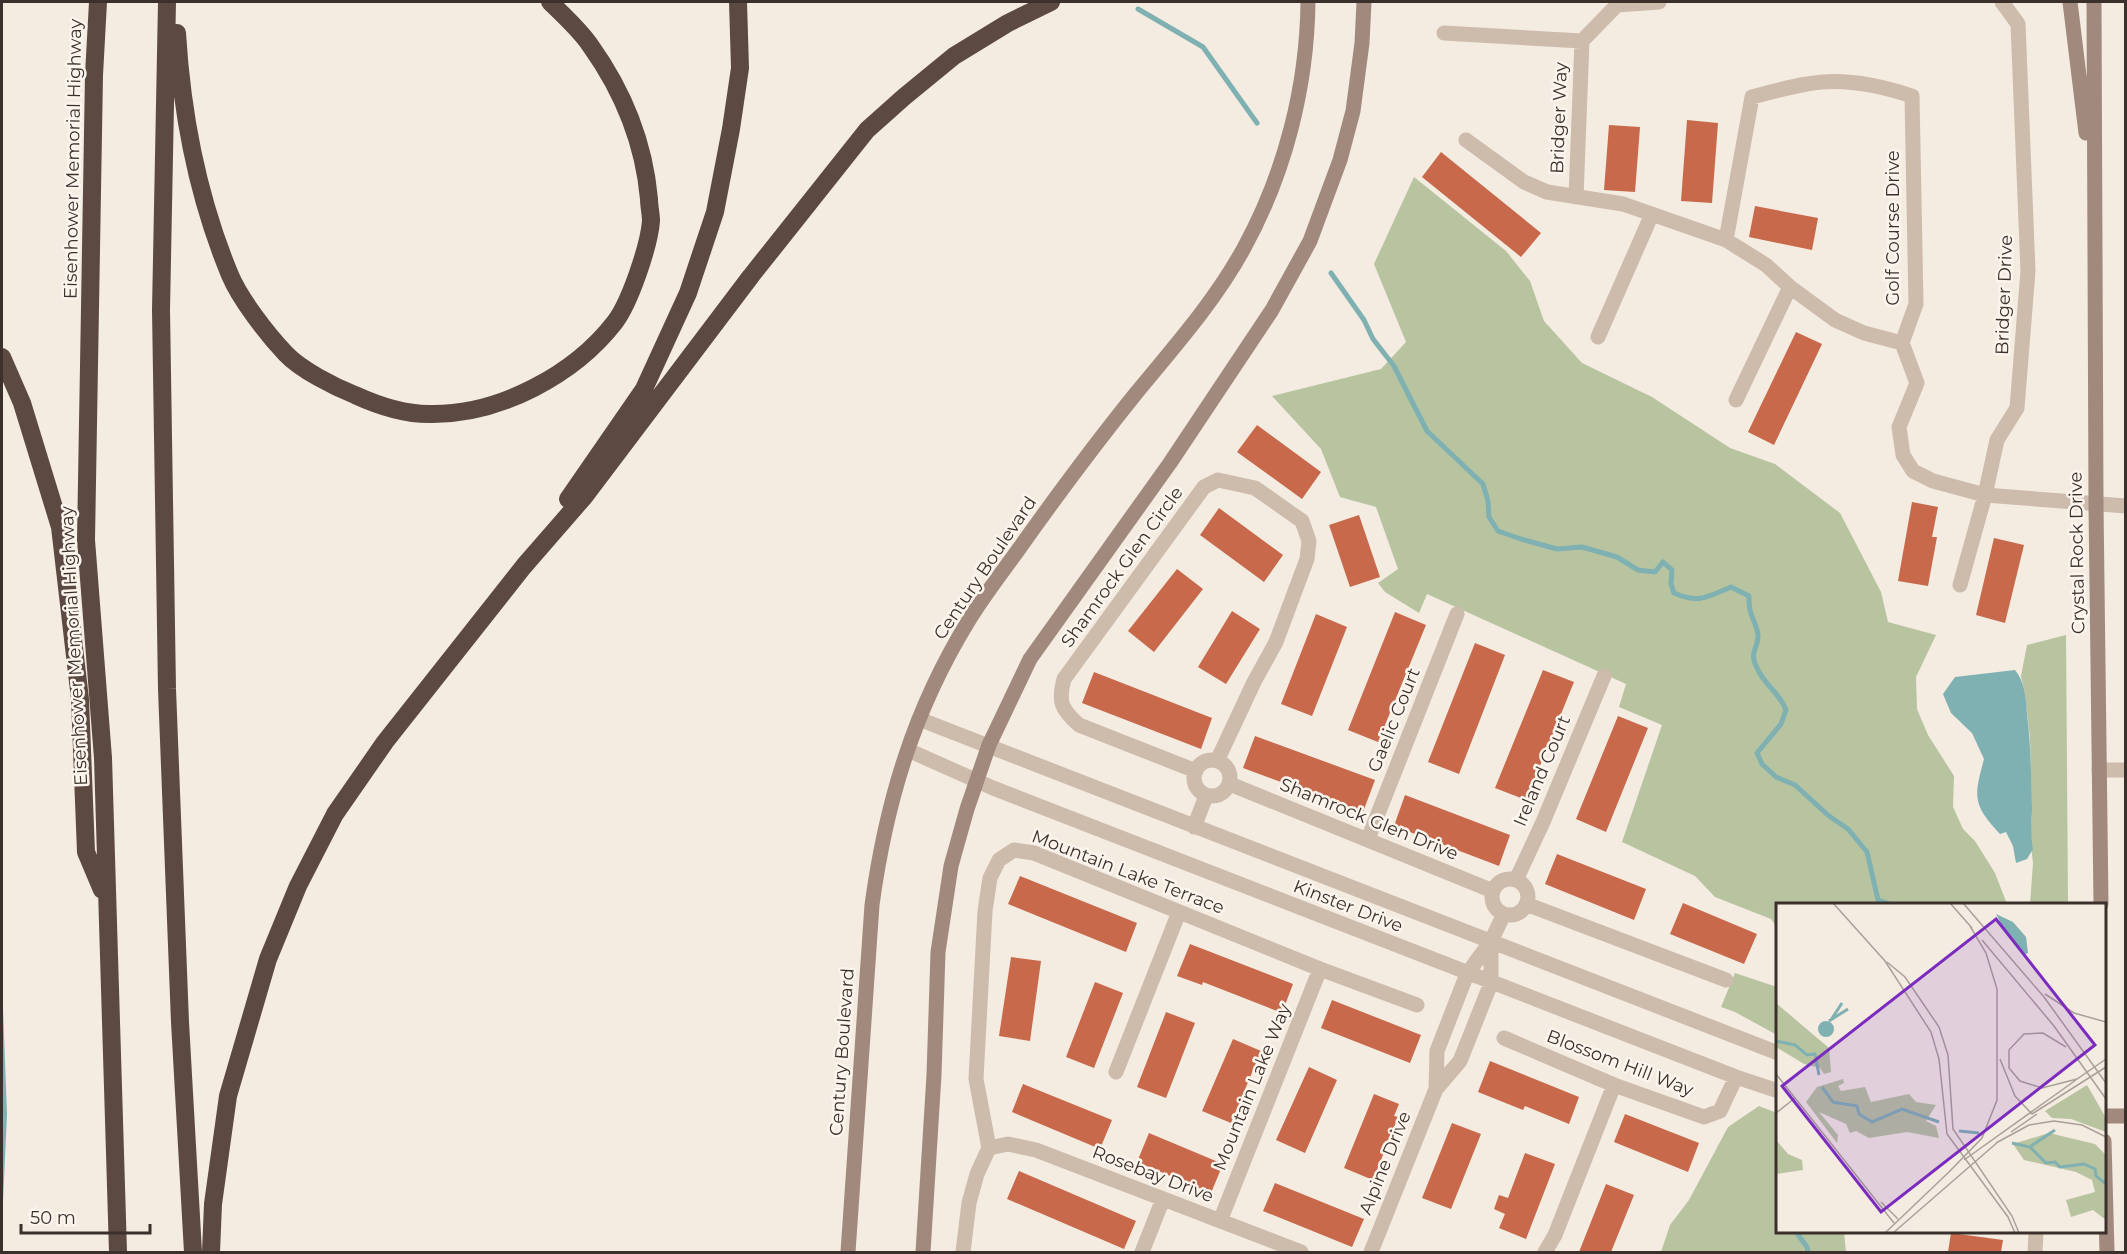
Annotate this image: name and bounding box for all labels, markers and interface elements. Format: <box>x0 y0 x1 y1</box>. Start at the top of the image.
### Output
street label: Eisenhower Memorial Highway <box>60 19 86 299</box>
street label: Bridger Way <box>1546 61 1572 174</box>
street label: Golf Course Drive <box>1882 150 1904 306</box>
street label: Bridger Drive <box>1991 235 2017 355</box>
street label: Crystal Rock Drive <box>2065 472 2089 634</box>
street label: Shamrock Glen Circle <box>1056 482 1188 652</box>
street label: Century Boulevard <box>929 492 1041 644</box>
street label: Eisenhower Memorial Highway <box>56 505 92 786</box>
street label: Gaelic Court <box>1363 665 1425 775</box>
street label: Ireland Court <box>1509 712 1575 830</box>
street label: Shamrock Glen Drive <box>1277 773 1461 865</box>
street label: Mountain Lake Terrace <box>1029 825 1228 919</box>
street label: Kinster Drive <box>1290 875 1406 937</box>
inset map <box>1776 903 2106 1233</box>
street label: Century Boulevard <box>825 967 859 1137</box>
street label: Mountain Lake Way <box>1208 1000 1296 1174</box>
street label: Blossom Hill Way <box>1544 1025 1697 1101</box>
street label: Alpine Drive <box>1354 1108 1416 1218</box>
street label: Rosebay Drive <box>1089 1141 1217 1207</box>
scale bar <box>21 1197 150 1235</box>
text: 50 m <box>30 1207 76 1229</box>

